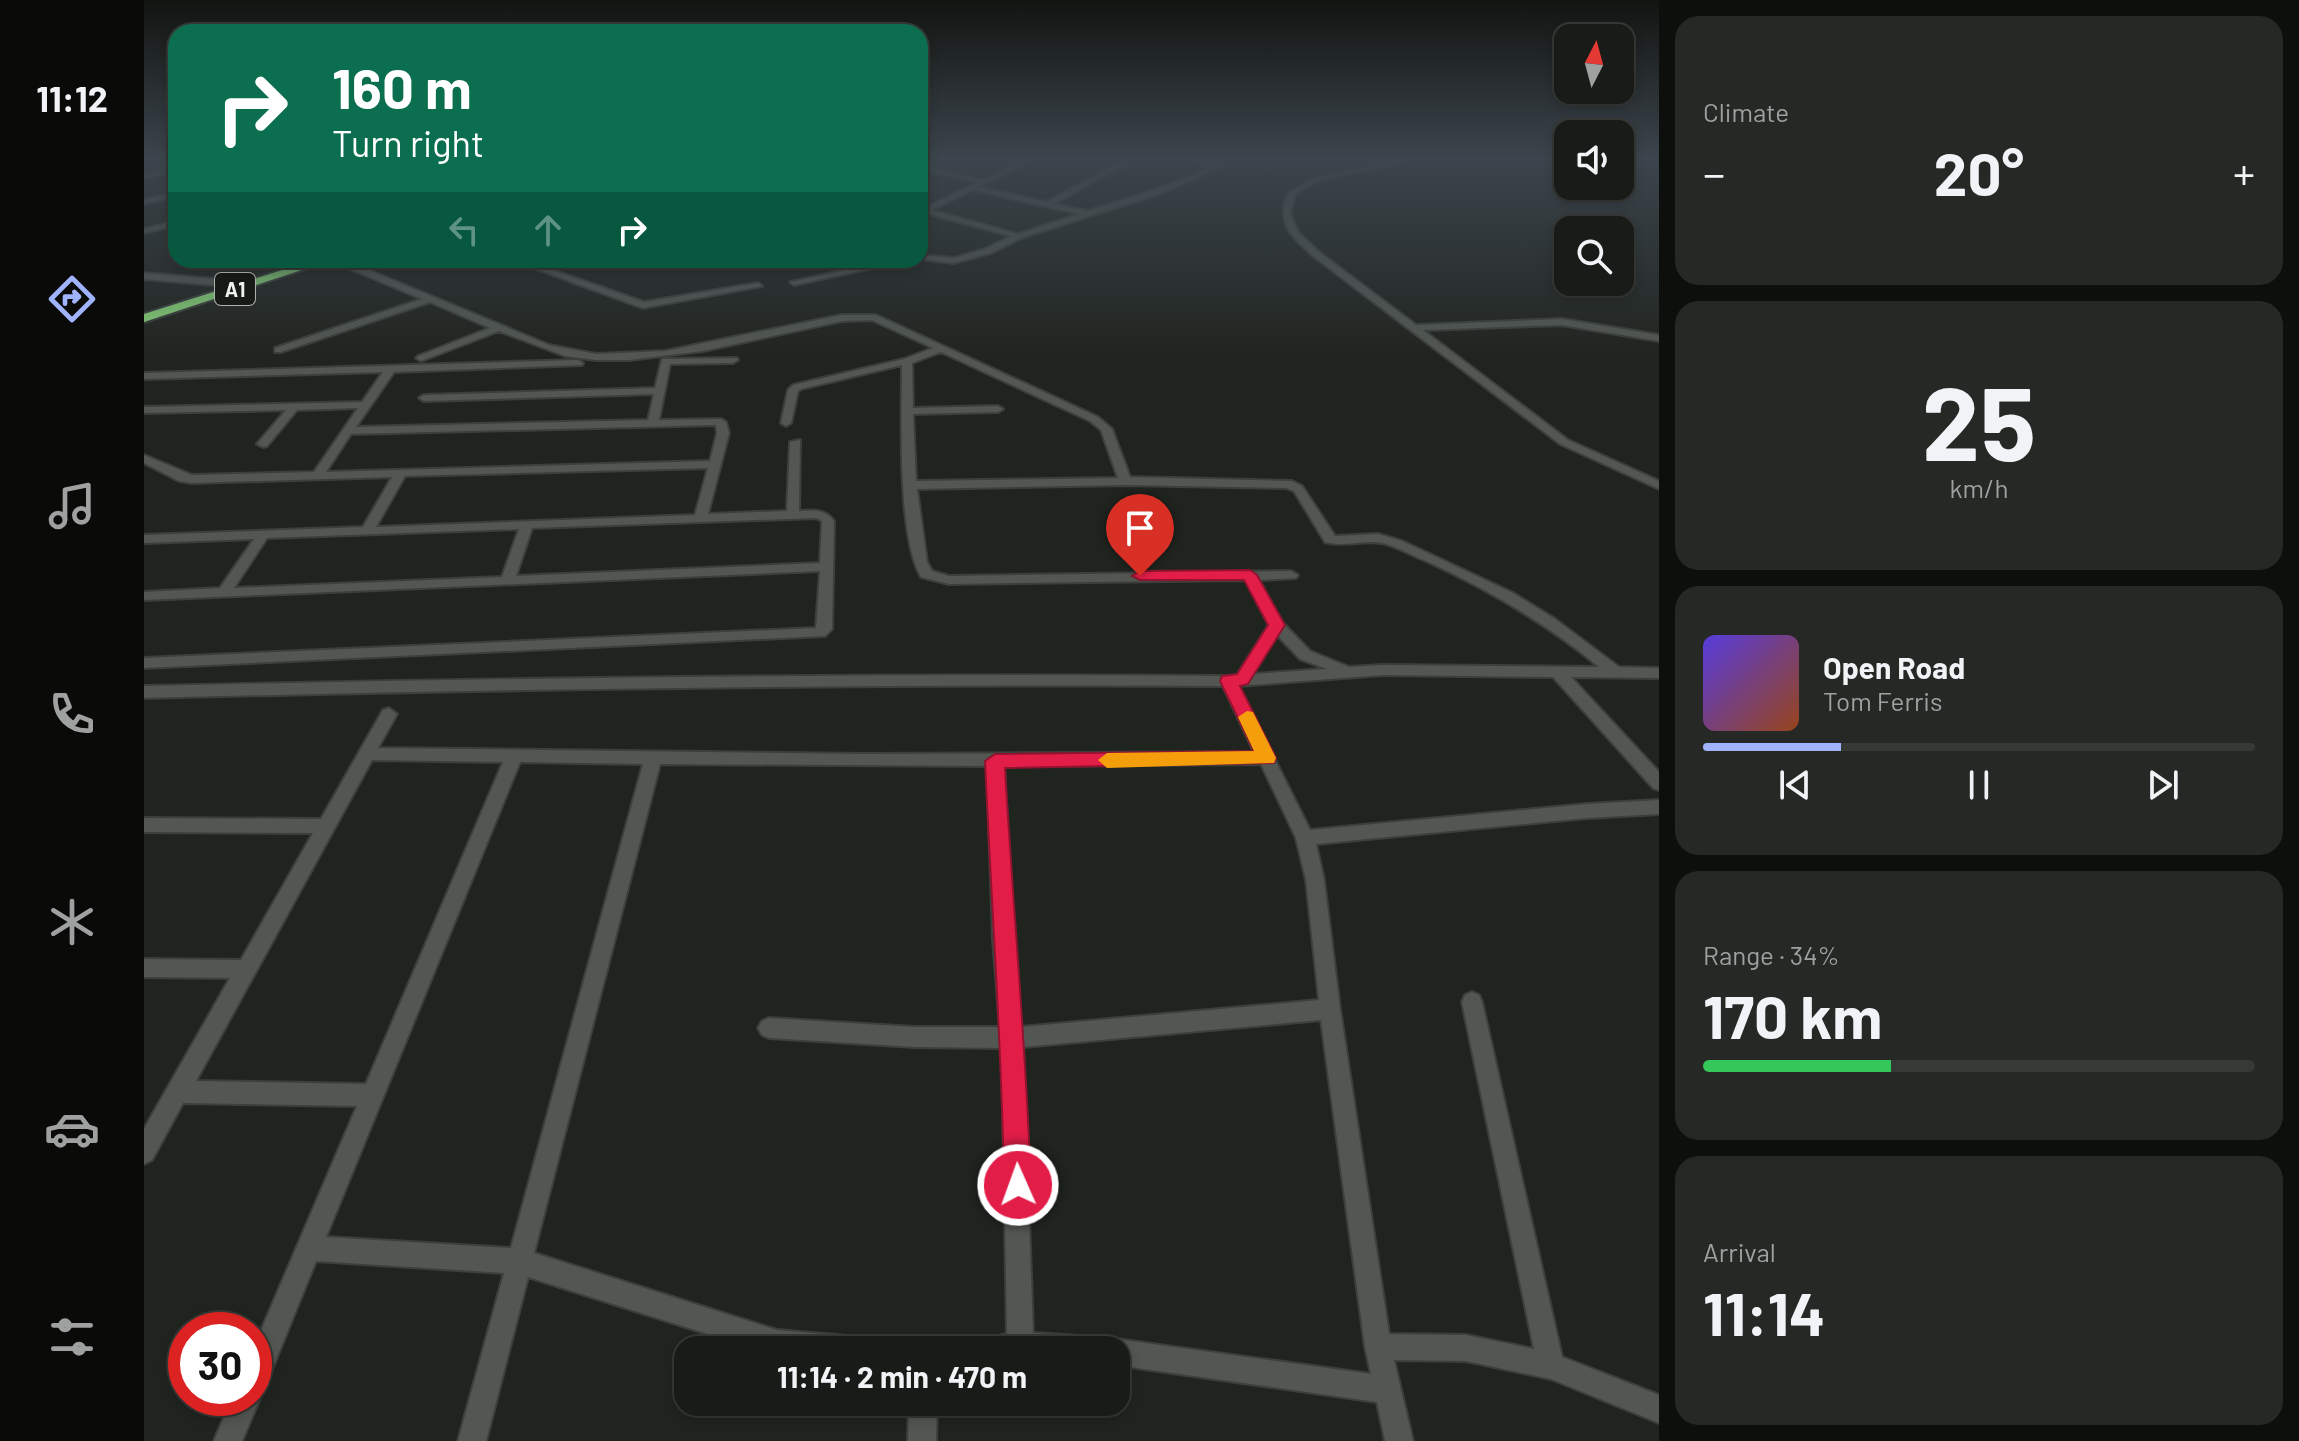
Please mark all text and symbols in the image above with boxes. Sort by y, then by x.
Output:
north arrow [1554,24,1634,104]
map controls [1554,24,1634,296]
text: 160 m [332,53,472,120]
icon: right [200,56,304,160]
text: 11:12 [36,76,108,119]
text: Climate [1703,96,1789,127]
button: sound [1554,120,1634,200]
text: Turn right [332,121,484,164]
text: 20° [1934,136,2024,208]
text: − [1703,146,1725,199]
text: + [2233,146,2255,199]
icon: left [442,208,486,252]
icon: ahead [526,208,570,252]
icon: right [610,208,654,252]
button: search [1554,216,1634,296]
icon: directions [44,271,100,327]
road number: A1 [215,273,255,305]
text: 25 [1922,357,2036,482]
text: km/h [1950,472,2008,503]
icon: music [44,478,100,534]
pin [1106,494,1174,576]
icon: arrive [1118,506,1162,550]
text: Open Road [1823,649,1965,685]
text: Tom Ferris [1823,685,1943,716]
icon: phone [44,686,100,742]
icon: previous [1773,763,1817,807]
icon: pause [1957,763,2001,807]
icon: next [2141,763,2185,807]
icon: climate [44,894,100,950]
text: Range · 34% [1703,939,1840,970]
text: 170 km [1703,979,1882,1051]
icon: car [44,1101,100,1157]
position arrow [976,1143,1060,1227]
text: Arrival [1703,1236,1776,1267]
text: 11:14 [1703,1276,1825,1348]
icon: filters [44,1309,100,1365]
speed limit sign: 30 [168,1312,272,1416]
text: 11:14 · 2 min · 470 m [777,1358,1027,1394]

